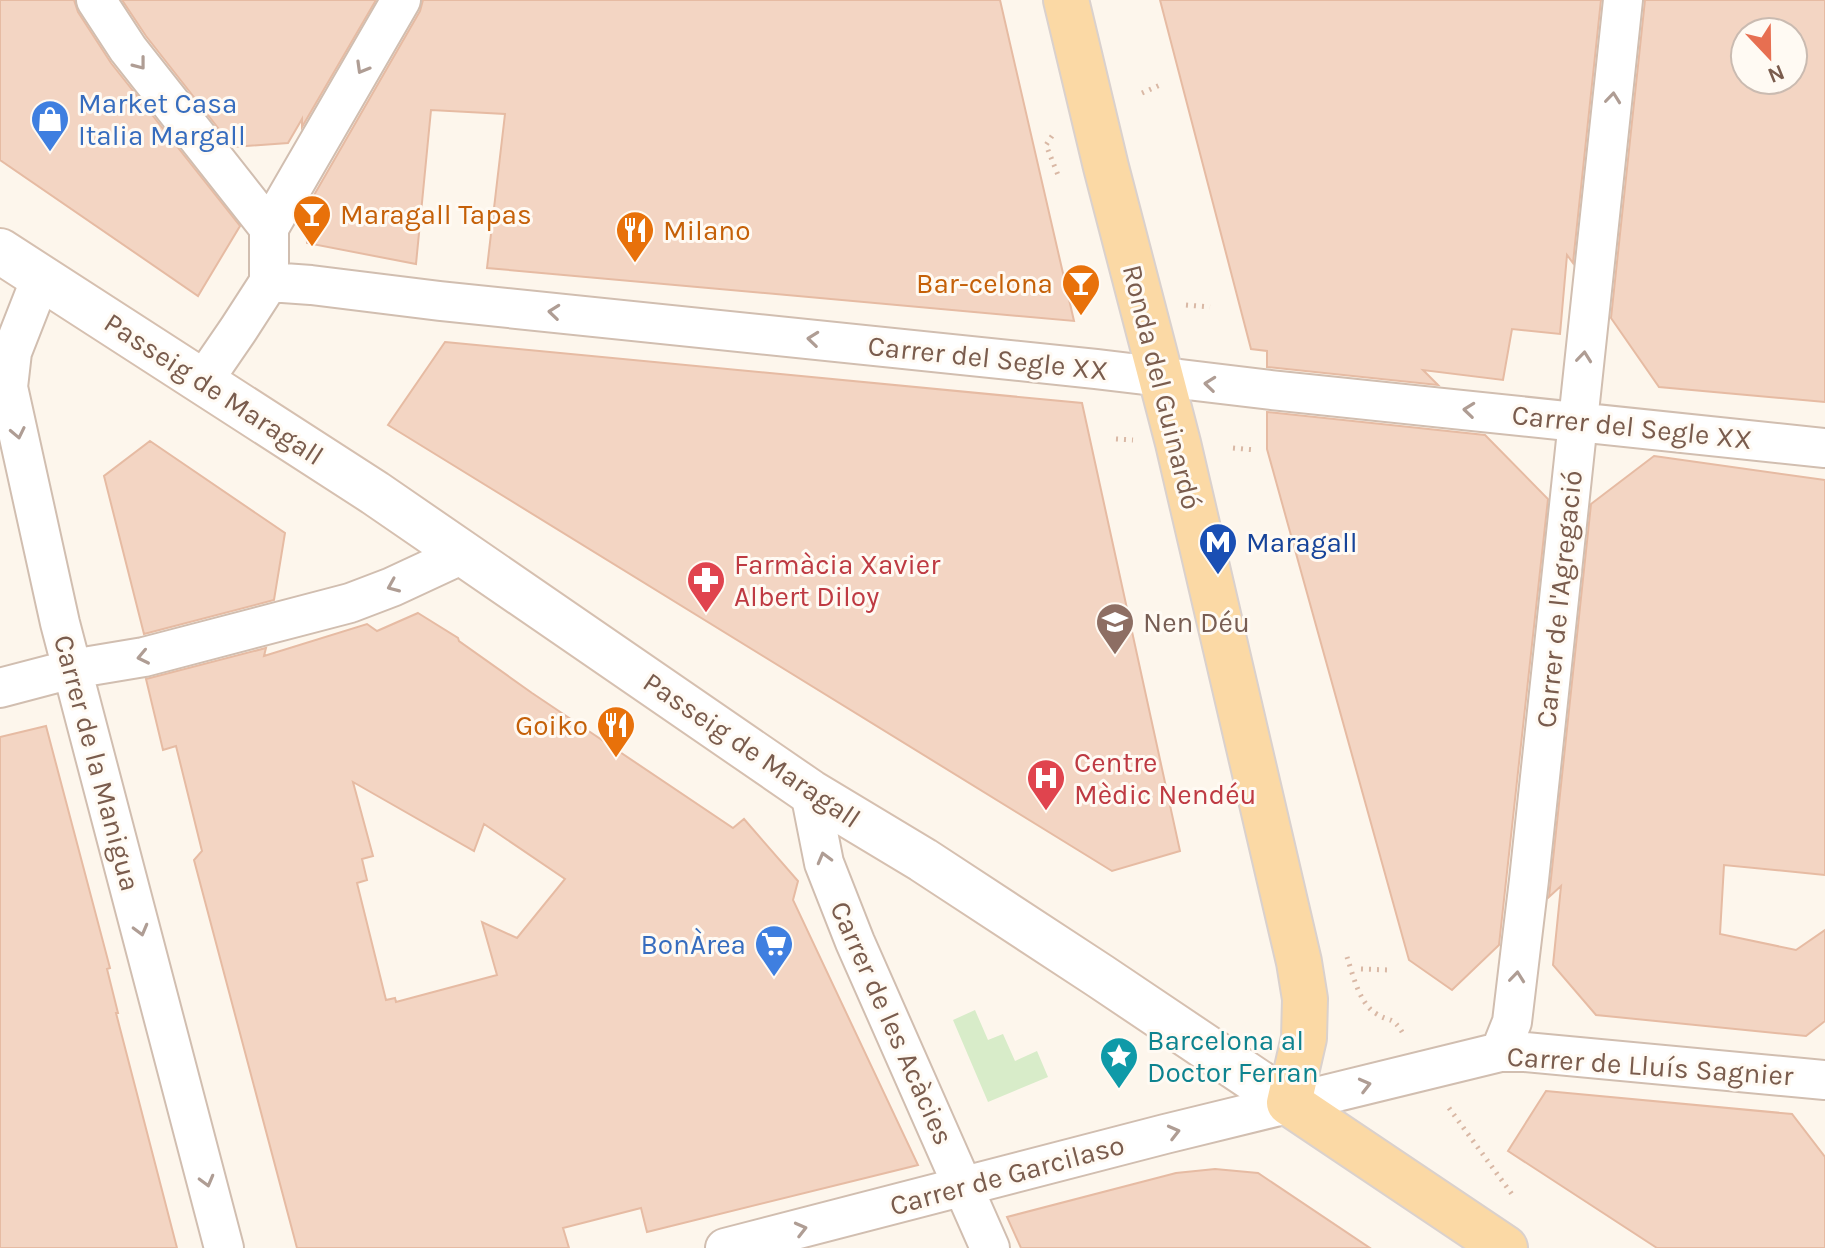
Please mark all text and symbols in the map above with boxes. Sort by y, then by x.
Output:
north arrow [1729,16,1809,96]
one-way arrow [130,55,145,69]
one-way arrow [356,59,372,73]
text: N [1764,59,1788,89]
place label: Market Casa Italia Margall [78,87,246,152]
one-way arrow [1604,91,1621,104]
shop icon: Market Casa Italia Margall [29,98,71,153]
bar icon: Maragall Tapas [291,193,333,248]
place label: Maragall Tapas [340,198,532,231]
restaurant icon: Milano [614,209,656,264]
place label: Milano [663,214,751,247]
street label: Ronda del Guinardó [1116,261,1208,513]
bar icon: Bar-celona [1060,262,1102,317]
place label: Bar-celona [916,267,1053,300]
one-way arrow [547,304,560,321]
street label: Passeig de Maragall [98,306,330,472]
street label: Carrer del Segle XX [866,329,1110,387]
one-way arrow [806,331,819,348]
one-way arrow [1576,350,1593,363]
one-way arrow [1203,375,1216,392]
street label: Carrer del Segle XX [1510,398,1754,456]
one-way arrow [1462,401,1475,418]
one-way arrow [9,426,26,439]
street label: Carrer de l'Agregació [1529,469,1589,729]
metro station icon: Maragall [1197,521,1239,576]
place label: Maragall [1246,526,1358,559]
place label: Farmàcia Xavier Albert Diloy [734,548,941,613]
pharmacy icon: Farmàcia Xavier Albert Diloy [685,559,727,614]
one-way arrow [387,577,401,593]
school or university icon: Nen Déu [1094,601,1136,656]
place label: Nen Déu [1143,606,1250,639]
street label: Carrer de la Manigua [47,631,147,895]
one-way arrow [136,647,149,664]
street label: Passeig de Maragall [637,665,867,835]
restaurant icon: Goiko [595,704,637,759]
place label: Goiko [515,709,588,742]
place label: Centre Mèdic Nendéu [1074,746,1256,811]
hospital icon: Centre Mèdic Nendéu [1025,757,1067,812]
one-way arrow [816,852,833,866]
street label: Carrer de les Acàcies [823,896,961,1150]
one-way arrow [131,922,148,936]
supermarket icon: BonÀrea [753,923,795,978]
place label: BonÀrea [640,927,746,961]
one-way arrow [1508,970,1525,983]
place label: Barcelona al Doctor Ferran [1147,1024,1319,1089]
place icon: Barcelona al Doctor Ferran [1098,1035,1140,1090]
street label: Carrer de Lluís Sagnier [1506,1040,1795,1093]
one-way arrow [1358,1077,1371,1094]
one-way arrow [1167,1124,1181,1141]
street label: Carrer de Garcilaso [886,1128,1128,1222]
one-way arrow [197,1174,214,1188]
one-way arrow [794,1221,807,1238]

